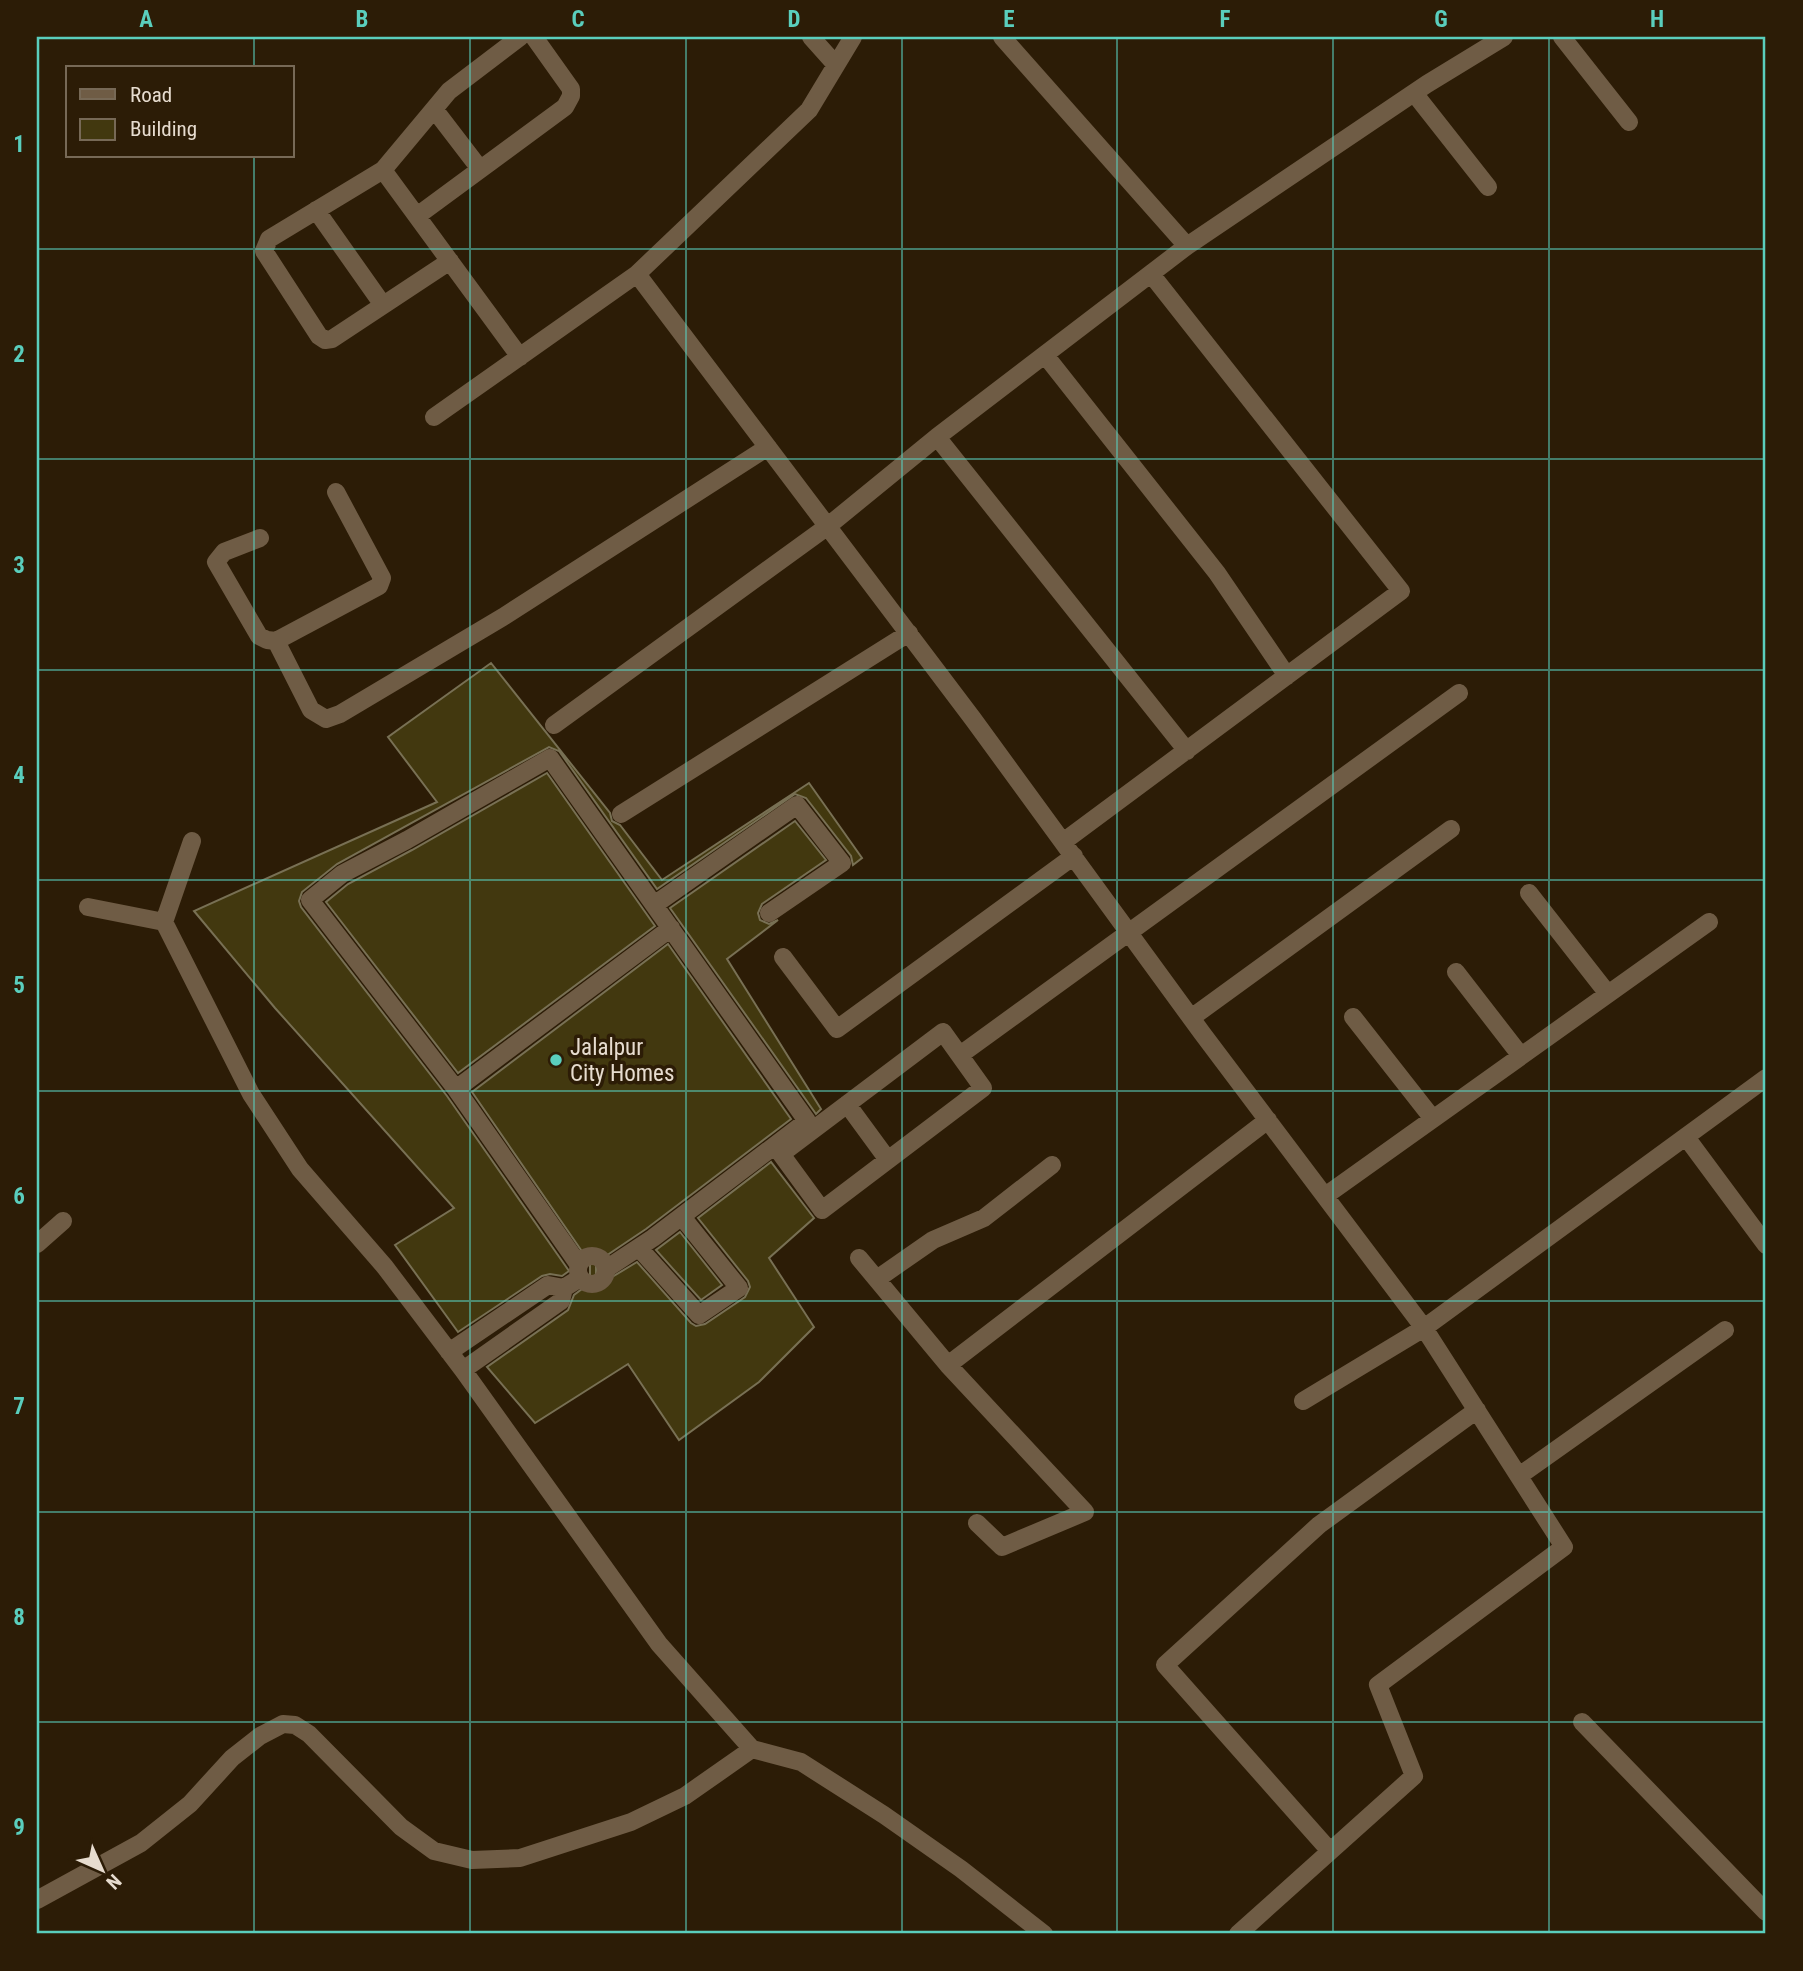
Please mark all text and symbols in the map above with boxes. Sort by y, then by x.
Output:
text: A [139,6,153,33]
text: B [356,6,368,33]
text: C [571,6,585,33]
text: D [788,6,801,33]
text: E [1003,6,1015,33]
text: F [1220,6,1231,33]
text: G [1434,6,1448,33]
text: H [1650,6,1664,33]
legend [66,66,294,158]
text: Road [130,83,172,107]
text: Building [130,117,197,141]
text: 1 [13,131,25,158]
text: 2 [13,341,25,368]
text: 3 [13,552,25,579]
text: 4 [13,762,25,789]
text: 5 [13,972,25,999]
place label: Jalalpur City Homes [570,1034,674,1087]
marker: Jalalpur City Homes [548,1052,564,1068]
text: 6 [13,1183,25,1210]
text: 7 [13,1393,25,1420]
text: 8 [13,1604,25,1631]
text: 9 [13,1814,25,1841]
north arrow [66,1834,136,1904]
text: N [101,1869,126,1894]

